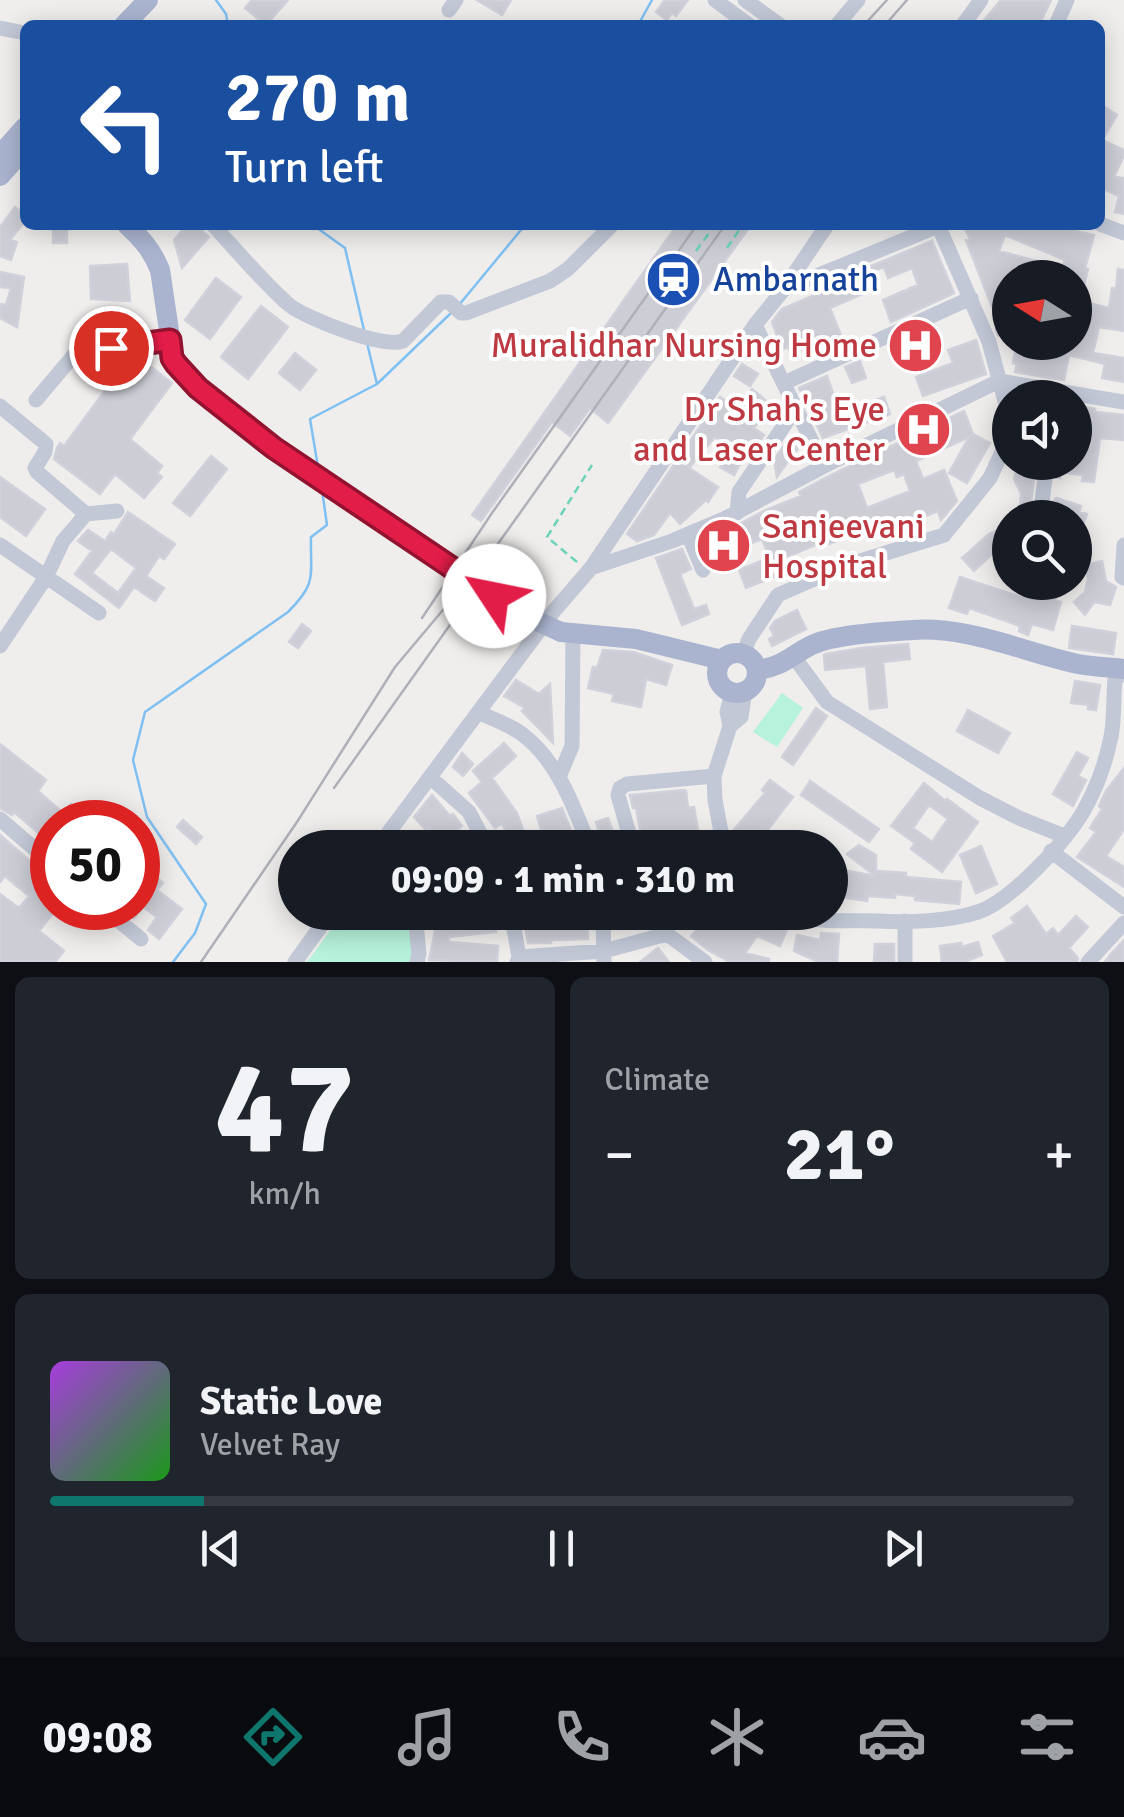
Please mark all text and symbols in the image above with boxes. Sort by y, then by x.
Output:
text: 270 m [225,54,410,140]
icon: left [60,60,190,190]
text: Turn left [225,140,384,195]
station icon: Ambarnath [644,249,704,309]
place label: Ambarnath [713,258,879,301]
north arrow [992,260,1092,360]
map controls [992,260,1092,600]
pin [69,306,154,391]
hospital icon: Muralidhar Nursing Home [886,315,946,375]
icon: arrive [84,321,139,376]
place label: Muralidhar Nursing Home [491,324,877,367]
button: sound [992,380,1092,480]
place label: Dr Shah's Eye and Laser Center [633,388,885,471]
hospital icon: Dr Shah's Eye and Laser Center [894,399,954,459]
button: search [992,500,1092,600]
place label: Sanjeevani Hospital [762,505,925,588]
hospital icon: Sanjeevani Hospital [693,516,753,576]
position arrow [442,544,546,648]
speed limit sign: 50 [30,800,160,930]
text: 09:09 · 1 min · 310 m [391,856,735,903]
text: 47 [215,1029,355,1189]
text: Climate [605,1060,710,1099]
text: 21° [784,1108,895,1201]
text: − [605,1121,634,1189]
text: + [1044,1121,1074,1189]
text: km/h [249,1174,321,1213]
text: Static Love [200,1378,382,1425]
text: Velvet Ray [200,1425,340,1464]
icon: previous [193,1521,248,1576]
icon: pause [534,1521,589,1576]
icon: next [876,1521,931,1576]
icon: directions [238,1702,308,1772]
icon: music [392,1702,462,1772]
icon: phone [547,1702,617,1772]
icon: climate [702,1702,772,1772]
icon: car [857,1702,927,1772]
icon: filters [1012,1702,1082,1772]
text: 09:08 [42,1710,153,1765]

